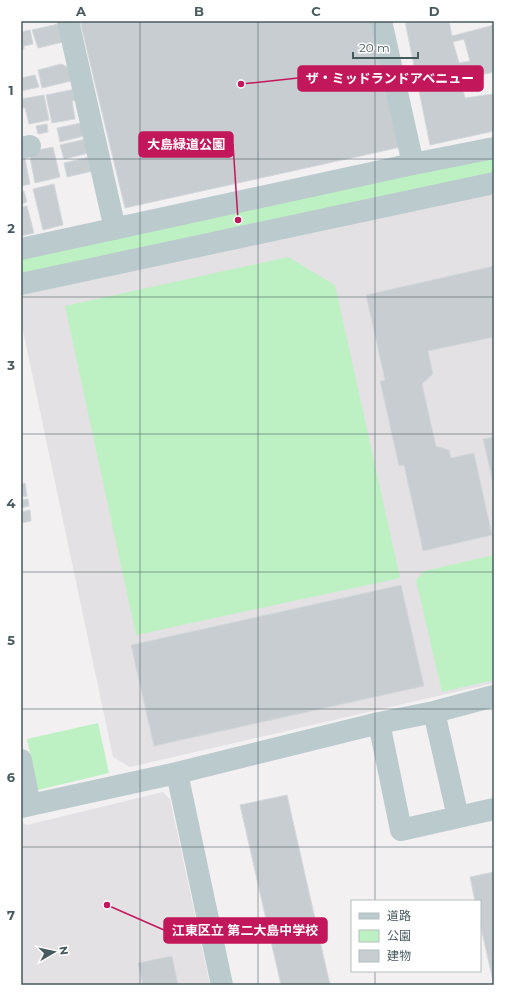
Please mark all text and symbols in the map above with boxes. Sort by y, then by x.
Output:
text: A [75,3,87,19]
text: B [194,3,204,19]
text: C [311,3,321,19]
text: D [429,3,440,19]
scale bar [353,34,418,60]
text: 20 m [359,40,390,55]
callout: ザ・ミッドランドアベニュー [298,66,483,91]
text: ザ・ミッドランドアベニュー [306,70,474,86]
text: 1 [8,82,14,98]
callout: 大島緑道公園 [139,132,233,157]
text: 大島緑道公園 [147,136,225,152]
text: 2 [7,220,15,236]
text: 3 [6,357,15,373]
text: 4 [7,495,16,511]
text: 5 [7,632,15,648]
text: 6 [7,769,16,785]
legend [351,900,481,972]
text: 7 [7,907,15,923]
text: 道路 [387,908,411,923]
callout: 江東区立 第二大島中学校 [164,918,327,943]
text: 江東区立 第二大島中学校 [172,922,318,938]
text: 公園 [387,928,411,943]
north arrow [34,932,74,972]
text: N [56,945,71,956]
text: 建物 [387,948,411,963]

